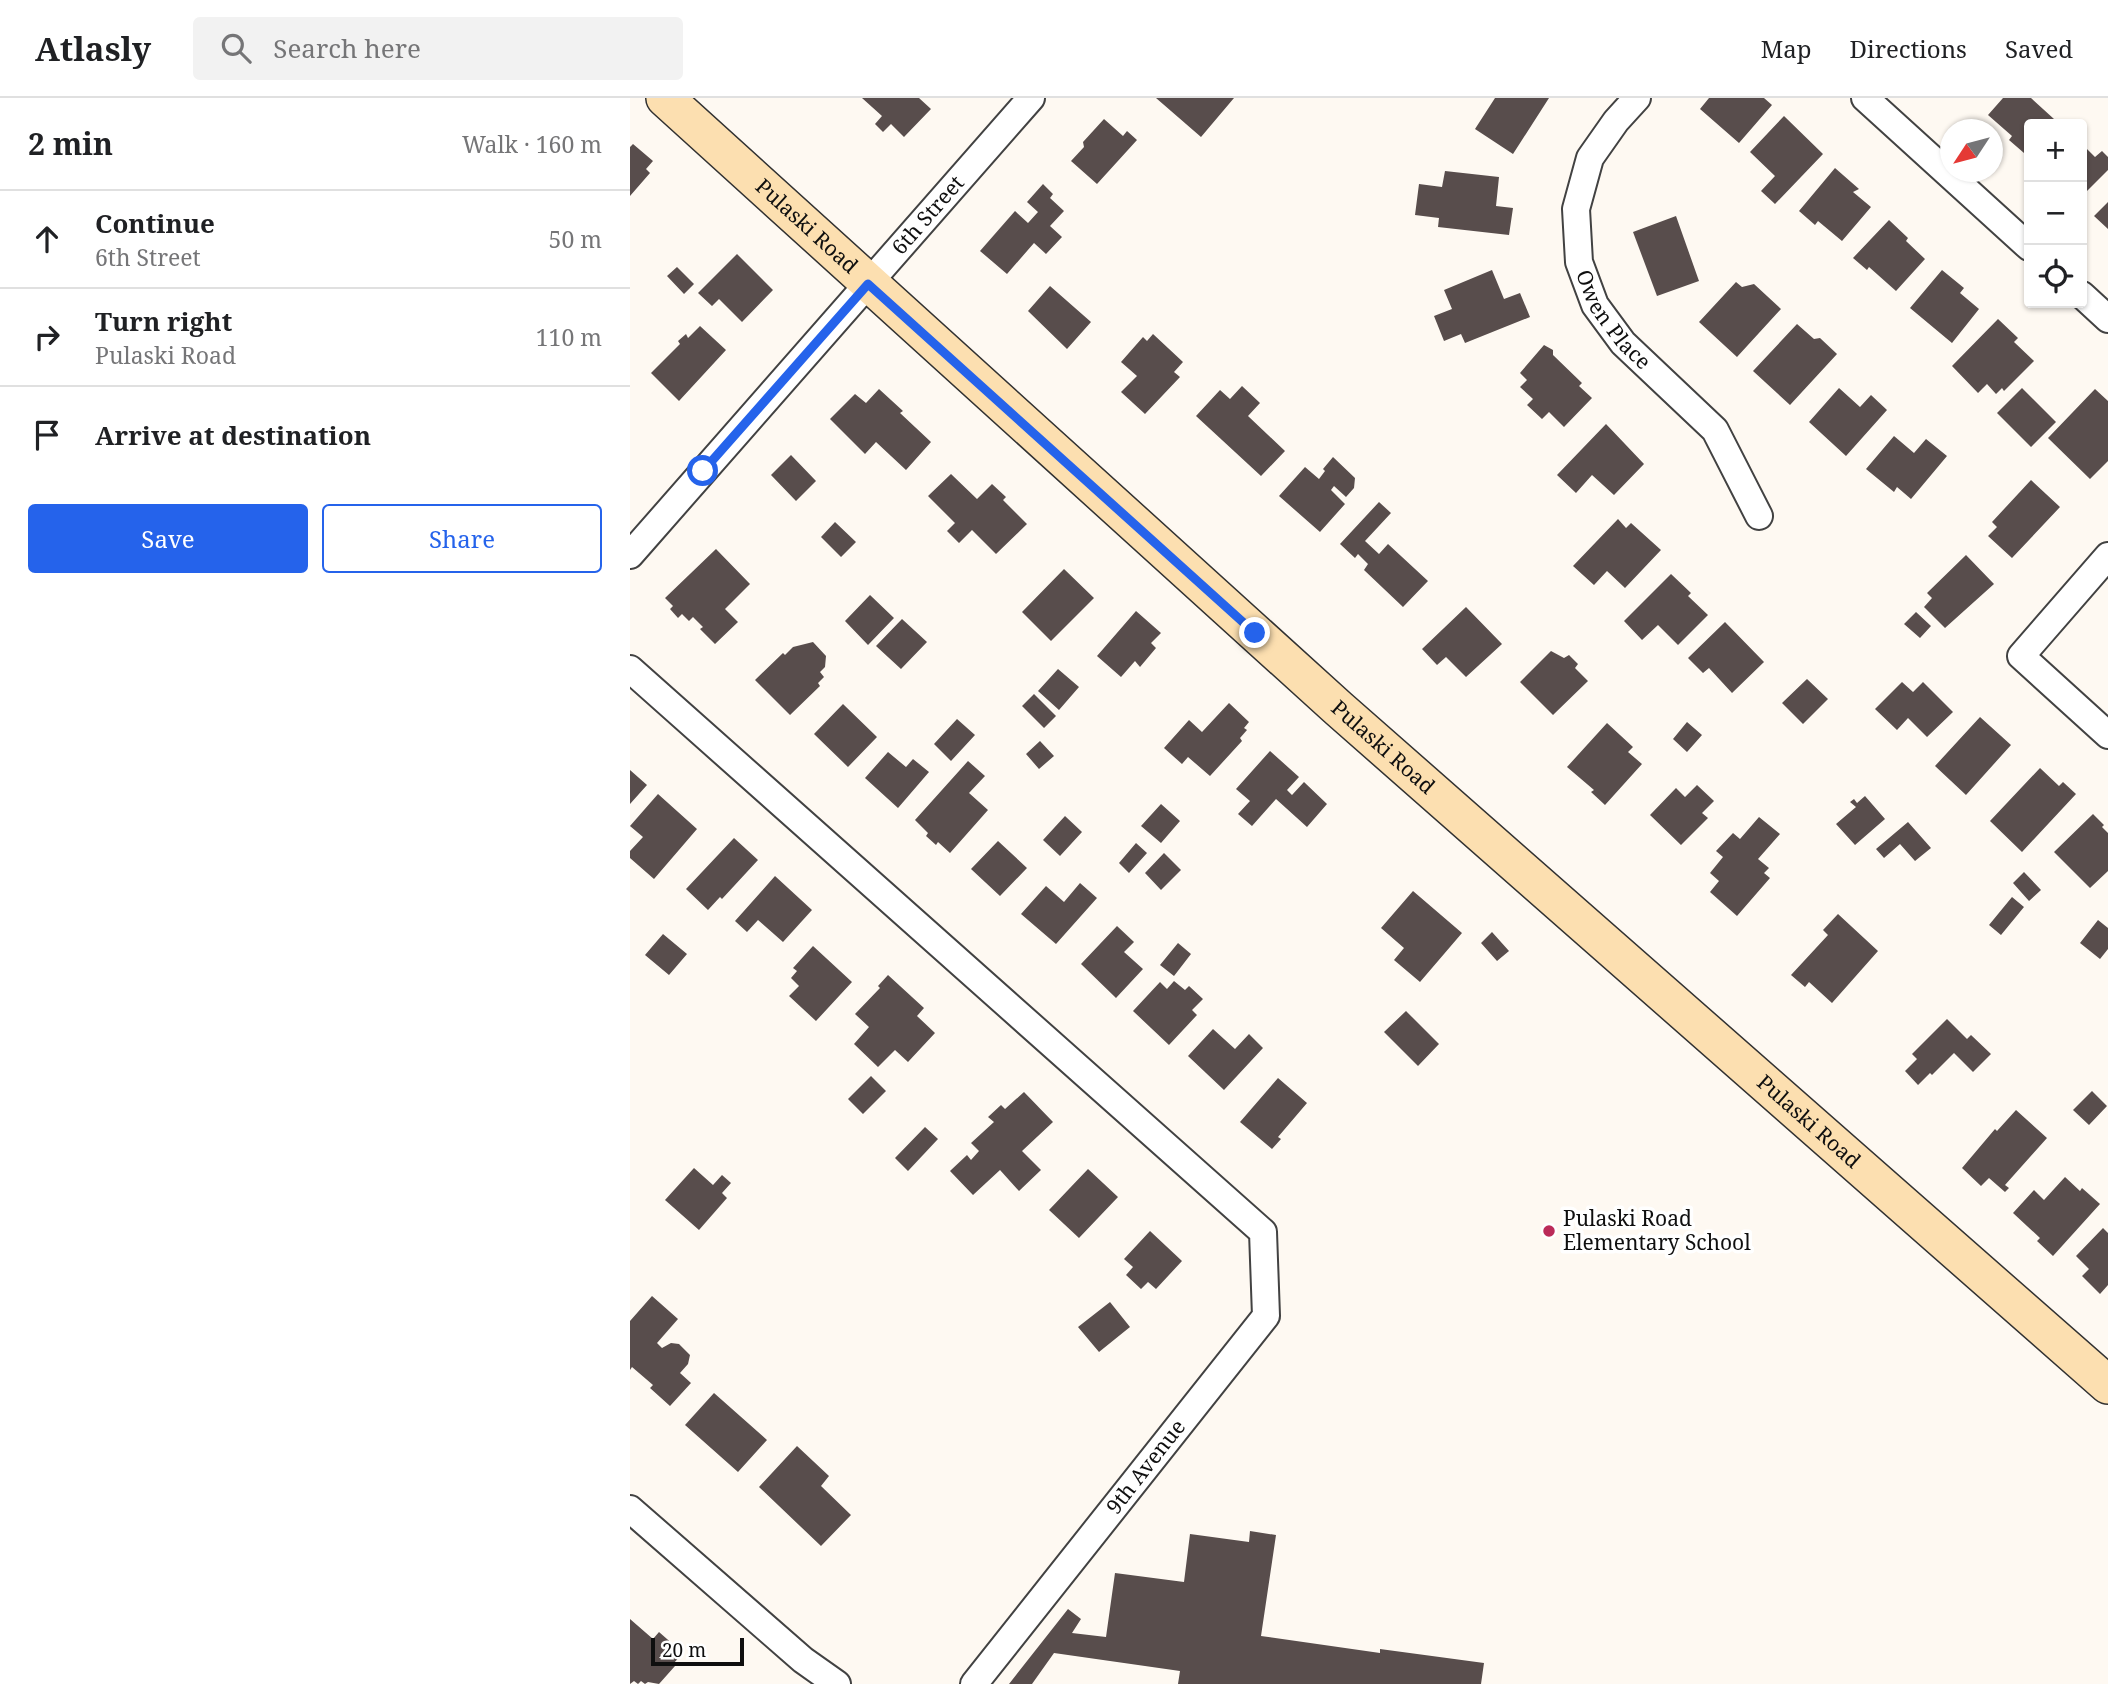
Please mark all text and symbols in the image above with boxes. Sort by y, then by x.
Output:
search box [193,17,683,80]
text: Atlasly [35,26,151,71]
icon: search [217,29,255,67]
text: Search here [273,30,421,66]
text: Map [1761,32,1812,65]
text: Directions [1850,32,1967,65]
text: Saved [2005,32,2073,65]
north arrow [1940,119,2003,182]
map controls [2024,119,2087,308]
button: + [2024,119,2087,182]
text: 2 min [28,123,113,164]
text: Walk · 160 m [462,128,602,160]
street label: 6th Street [885,169,970,260]
street label: Pulaski Road [750,172,864,279]
button: − [2024,182,2087,245]
text: Continue [95,205,215,241]
icon: ahead [28,220,66,258]
text: 50 m [549,223,602,255]
text: 6th Street [95,241,201,273]
button: locate [2024,245,2087,308]
street label: Owen Place [1570,266,1657,375]
text: Turn right [95,303,232,339]
icon: right [28,318,66,356]
text: 110 m [536,321,602,353]
text: Pulaski Road [95,339,236,371]
icon: arrive [28,416,66,454]
text: Arrive at destination [95,417,371,453]
route start [687,455,718,486]
button: Save [28,504,308,573]
button: Share [322,504,602,573]
route end [1239,617,1270,648]
street label: Pulaski Road [1326,694,1441,800]
street label: Pulaski Road [1752,1068,1867,1174]
place label: Pulaski Road Elementary School [1563,1204,1751,1256]
marker: Pulaski Road Elementary School [1541,1223,1557,1239]
street label: 9th Avenue [1099,1413,1191,1520]
scale bar [651,1635,744,1667]
text: 20 m [662,1637,706,1663]

